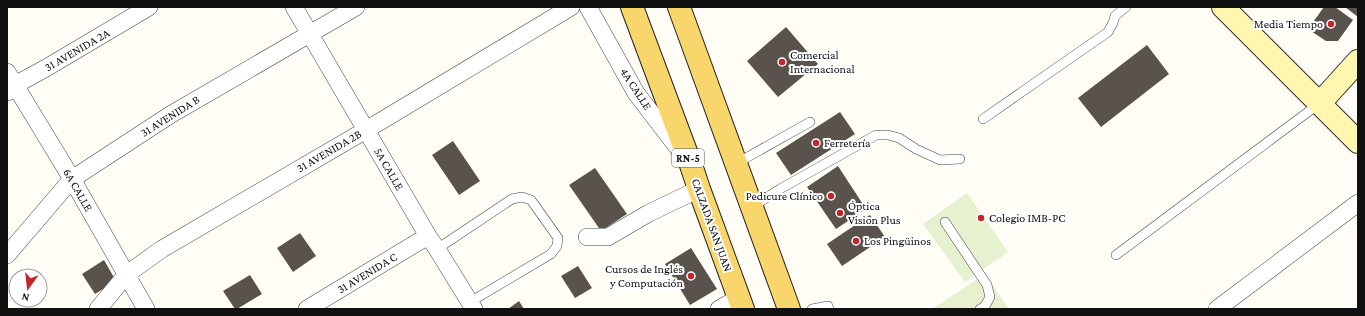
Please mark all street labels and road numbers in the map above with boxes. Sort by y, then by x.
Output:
street label: 31 AVENIDA 2A [42,26,112,74]
street label: 4A CALLE [617,65,655,113]
street label: 31 AVENIDA B [138,92,202,140]
street label: 31 AVENIDA 2B [294,127,364,175]
street label: 5A CALLE [371,145,407,193]
road number: RN-5 [672,149,704,167]
street label: 6A CALLE [60,166,96,214]
street label: CALZADA SAN JUAN [689,176,735,274]
street label: 31 AVENIDA C [334,250,400,296]

